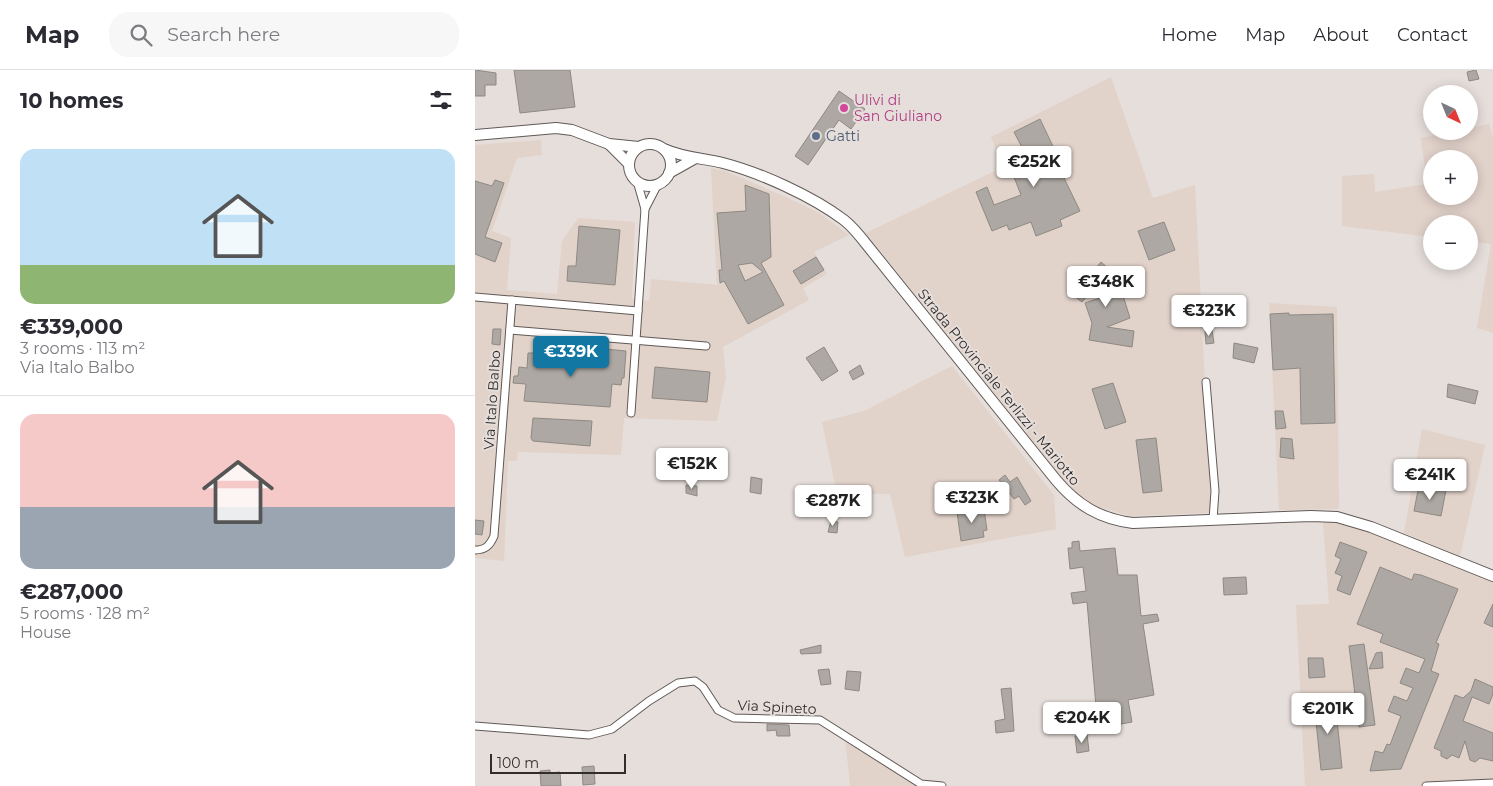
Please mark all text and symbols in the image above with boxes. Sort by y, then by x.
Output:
search box [109,12,459,57]
text: Map [25,20,79,49]
icon: search [127,21,155,49]
text: Search here [167,23,280,46]
text: Home [1161,24,1217,46]
text: Map [1245,24,1285,46]
text: About [1313,24,1369,46]
text: Contact [1397,24,1468,46]
north arrow [1423,85,1477,140]
map controls [1423,85,1478,270]
icon: filters [427,86,455,114]
text: 10 homes [20,88,123,113]
place label: Ulivi di San Giuliano [854,91,942,125]
marker: Ulivi di San Giuliano [838,102,850,114]
place label: Gatti [826,127,860,145]
marker: Gatti [810,130,822,142]
pin: €252K [999,146,1069,188]
button: + [1423,150,1478,205]
text: €252K [1007,152,1061,171]
icon: home [193,181,283,271]
button: − [1423,215,1478,270]
pin: €348K [1071,266,1141,308]
text: €348K [1078,272,1134,291]
street label: Strada Provinciale Terlizzi - Mariotto [914,285,1084,489]
pin: €323K [1174,294,1244,337]
text: €323K [1182,301,1236,320]
text: €339,000 [20,314,123,339]
pin: €339K [536,336,606,378]
text: 3 rooms · 113 m² [20,339,145,358]
text: €339K [544,342,598,361]
street label: Via Italo Balbo [480,349,504,451]
text: Via Italo Balbo [20,358,135,377]
icon: home [193,447,283,537]
pin: €152K [657,448,727,490]
text: €152K [667,454,717,473]
pin: €241K [1395,458,1465,501]
text: €241K [1405,465,1455,484]
pin: €323K [937,482,1007,524]
pin: €287K [798,484,868,527]
text: €323K [945,488,999,507]
text: €287K [806,491,860,510]
text: €287,000 [20,579,123,604]
text: 5 rooms · 128 m² [20,604,150,623]
text: House [20,623,71,642]
pin: €201K [1293,692,1363,735]
street label: Via Spineto [737,696,817,718]
text: €201K [1302,699,1354,718]
pin: €204K [1047,702,1117,744]
text: €204K [1054,708,1110,727]
scale bar [490,751,626,774]
text: 100 m [497,754,539,772]

